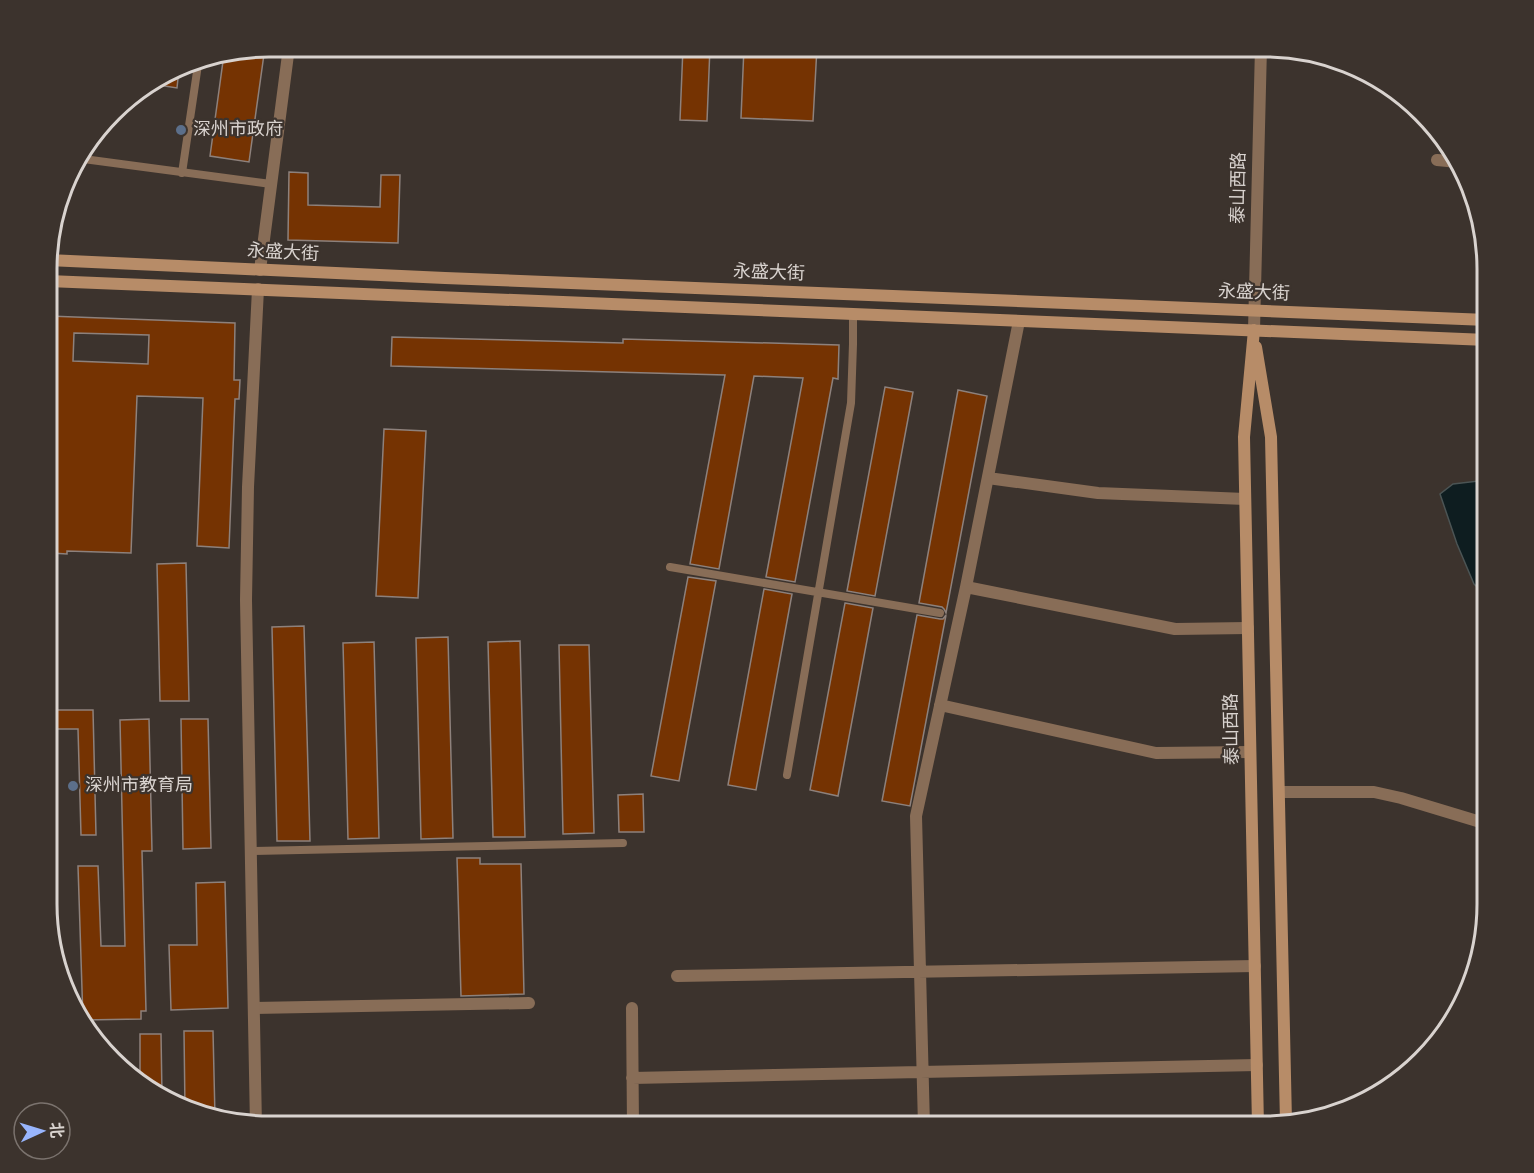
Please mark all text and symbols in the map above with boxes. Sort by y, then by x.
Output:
place label: 深州市政府 [193,119,283,139]
marker: 深州市政府 [174,123,188,137]
street label: 泰山西路 [1227,152,1249,224]
street label: 永盛大街 [247,240,320,264]
street label: 永盛大街 [733,261,805,283]
street label: 永盛大街 [1218,281,1290,303]
street label: 泰山西路 [1220,693,1242,765]
place label: 深州市教育局 [85,775,193,795]
marker: 深州市教育局 [66,779,80,793]
north arrow [12,1101,72,1161]
text: 北 [47,1121,66,1139]

